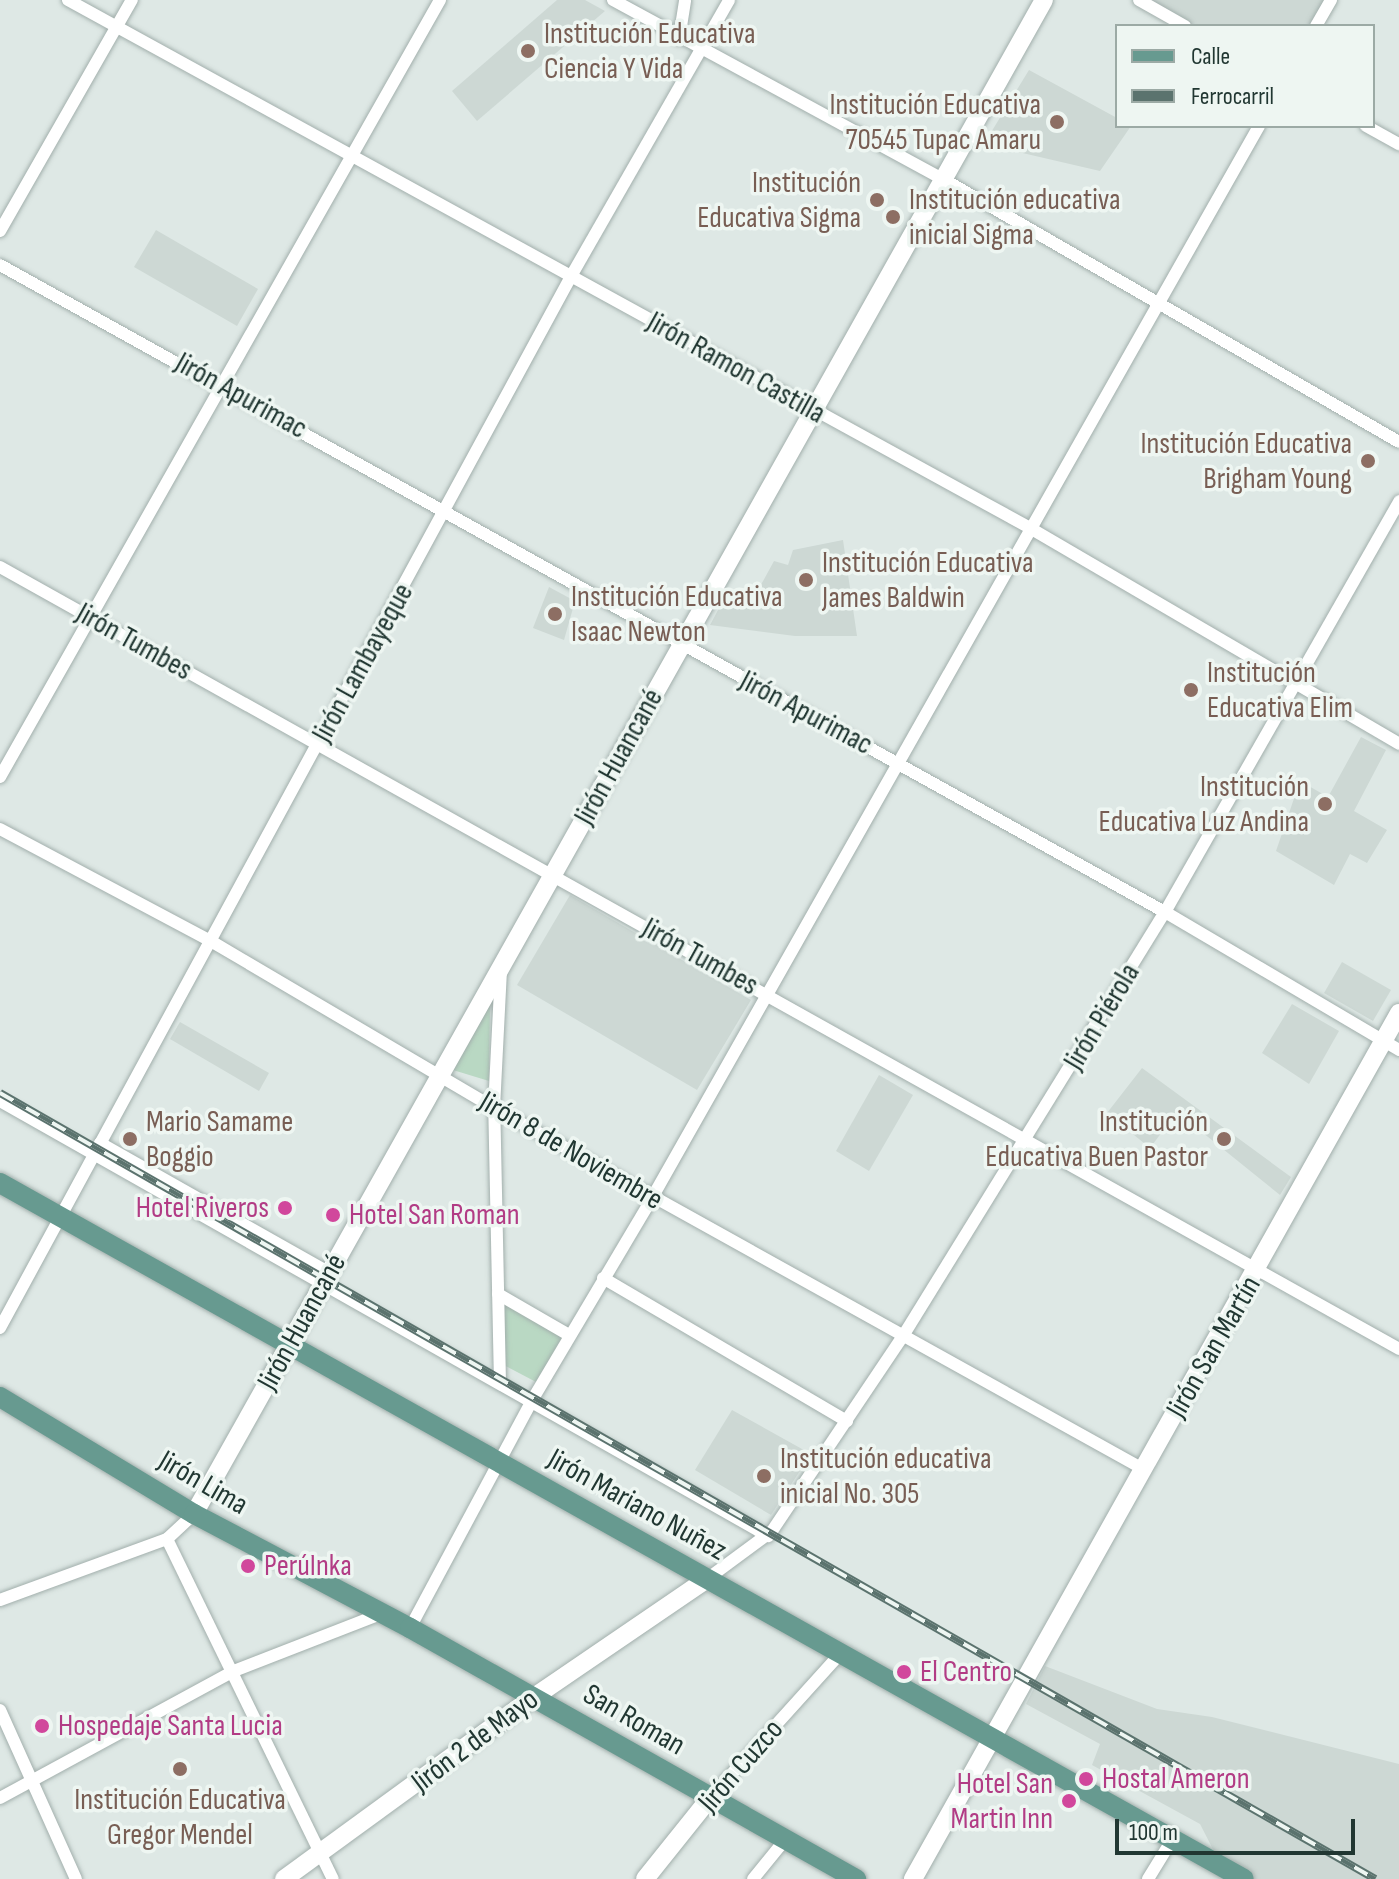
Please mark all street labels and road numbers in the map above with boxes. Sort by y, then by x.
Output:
street label: Jirón Ramon Castilla [641,304,831,432]
street label: Jirón Apurimac [169,345,313,447]
street label: Jirón Lambayeque [305,577,421,749]
street label: Jirón Tumbes [70,595,198,689]
street label: Jirón Apurimac [733,663,879,763]
street label: Jirón Huancané [567,683,671,831]
street label: Jirón Tumbes [636,910,764,1004]
street label: Jirón Piérola [1056,957,1148,1077]
street label: Jirón 8 de Noviembre [473,1084,669,1218]
street label: Jirón Huancané [250,1248,354,1396]
street label: Jirón San Martín [1159,1270,1269,1424]
street label: Jirón Mariano Nuñez [541,1441,733,1569]
street label: Jirón Lima [152,1443,254,1523]
street label: San Roman [577,1677,691,1763]
street label: Jirón 2 de Mayo [405,1682,545,1800]
street label: Jirón Cuzco [691,1712,791,1820]

